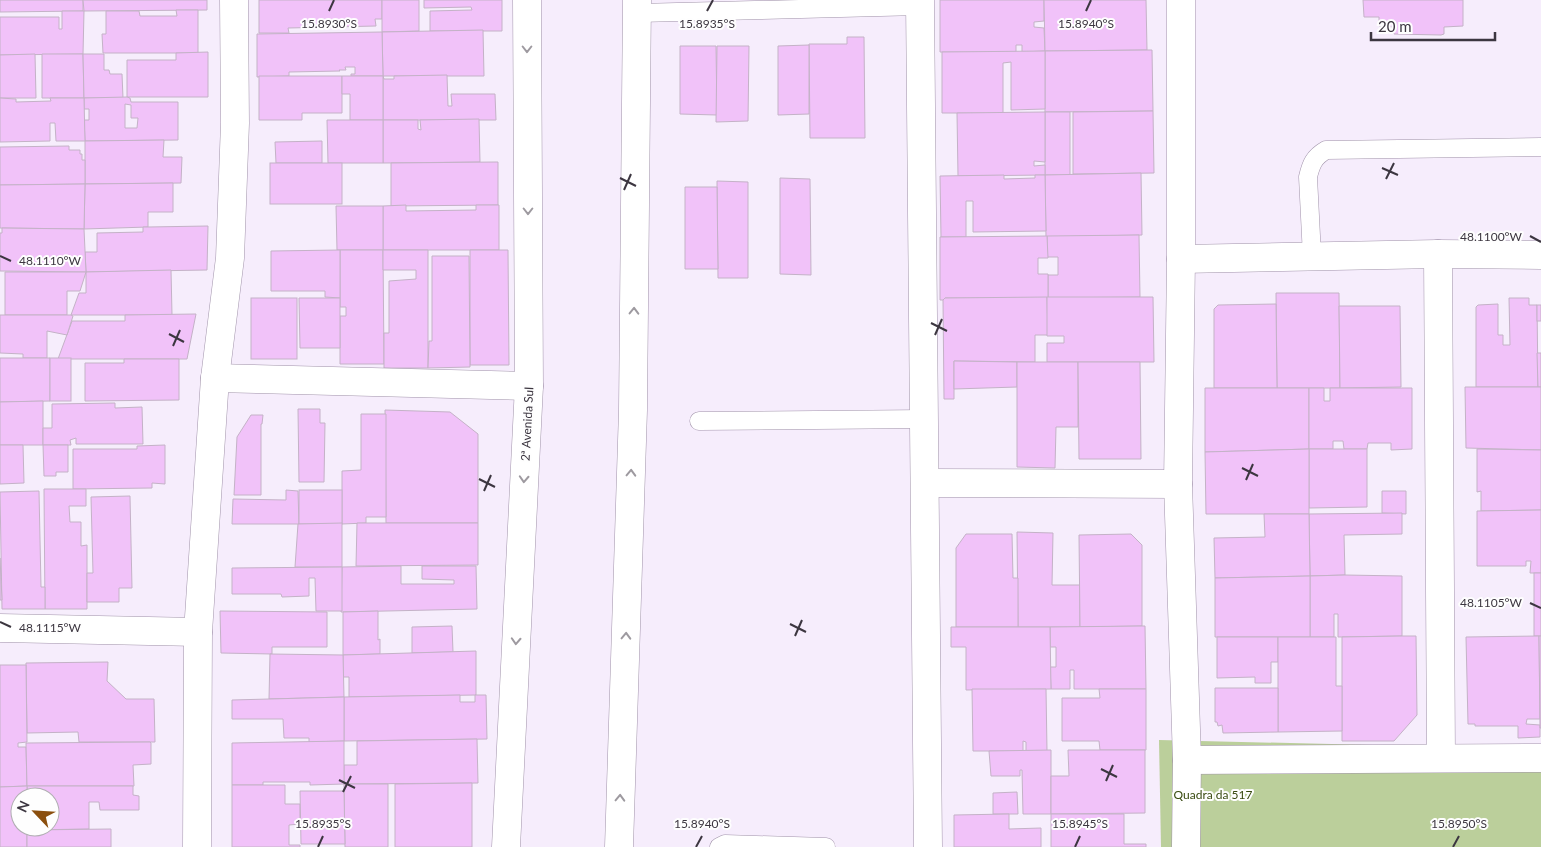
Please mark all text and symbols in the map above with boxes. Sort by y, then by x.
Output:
scale bar [1371,10,1495,42]
text: 15.8930°S [301,16,357,31]
text: 15.8935°S [679,16,735,31]
text: 15.8940°S [1058,16,1114,31]
text: 20 m [1378,17,1412,35]
one-way arrow [522,45,532,53]
one-way arrow [523,208,533,215]
text: 48.1100°W [1460,229,1523,244]
text: 48.1110°W [19,253,82,268]
one-way arrow [629,307,639,314]
street label: 2ᵃ Avenida Sul [518,387,536,461]
one-way arrow [626,469,636,477]
one-way arrow [519,475,530,483]
text: 48.1105°W [1460,595,1523,610]
text: 48.1115°W [19,620,82,635]
one-way arrow [620,632,631,640]
one-way arrow [511,637,522,645]
north arrow [10,787,60,837]
park label: Quadra da 517 [1174,787,1252,802]
one-way arrow [615,794,626,802]
text: N [13,798,33,815]
text: 15.8935°S [295,816,351,831]
text: 15.8940°S [674,816,730,831]
text: 15.8945°S [1052,816,1108,831]
text: 15.8950°S [1431,816,1487,831]

